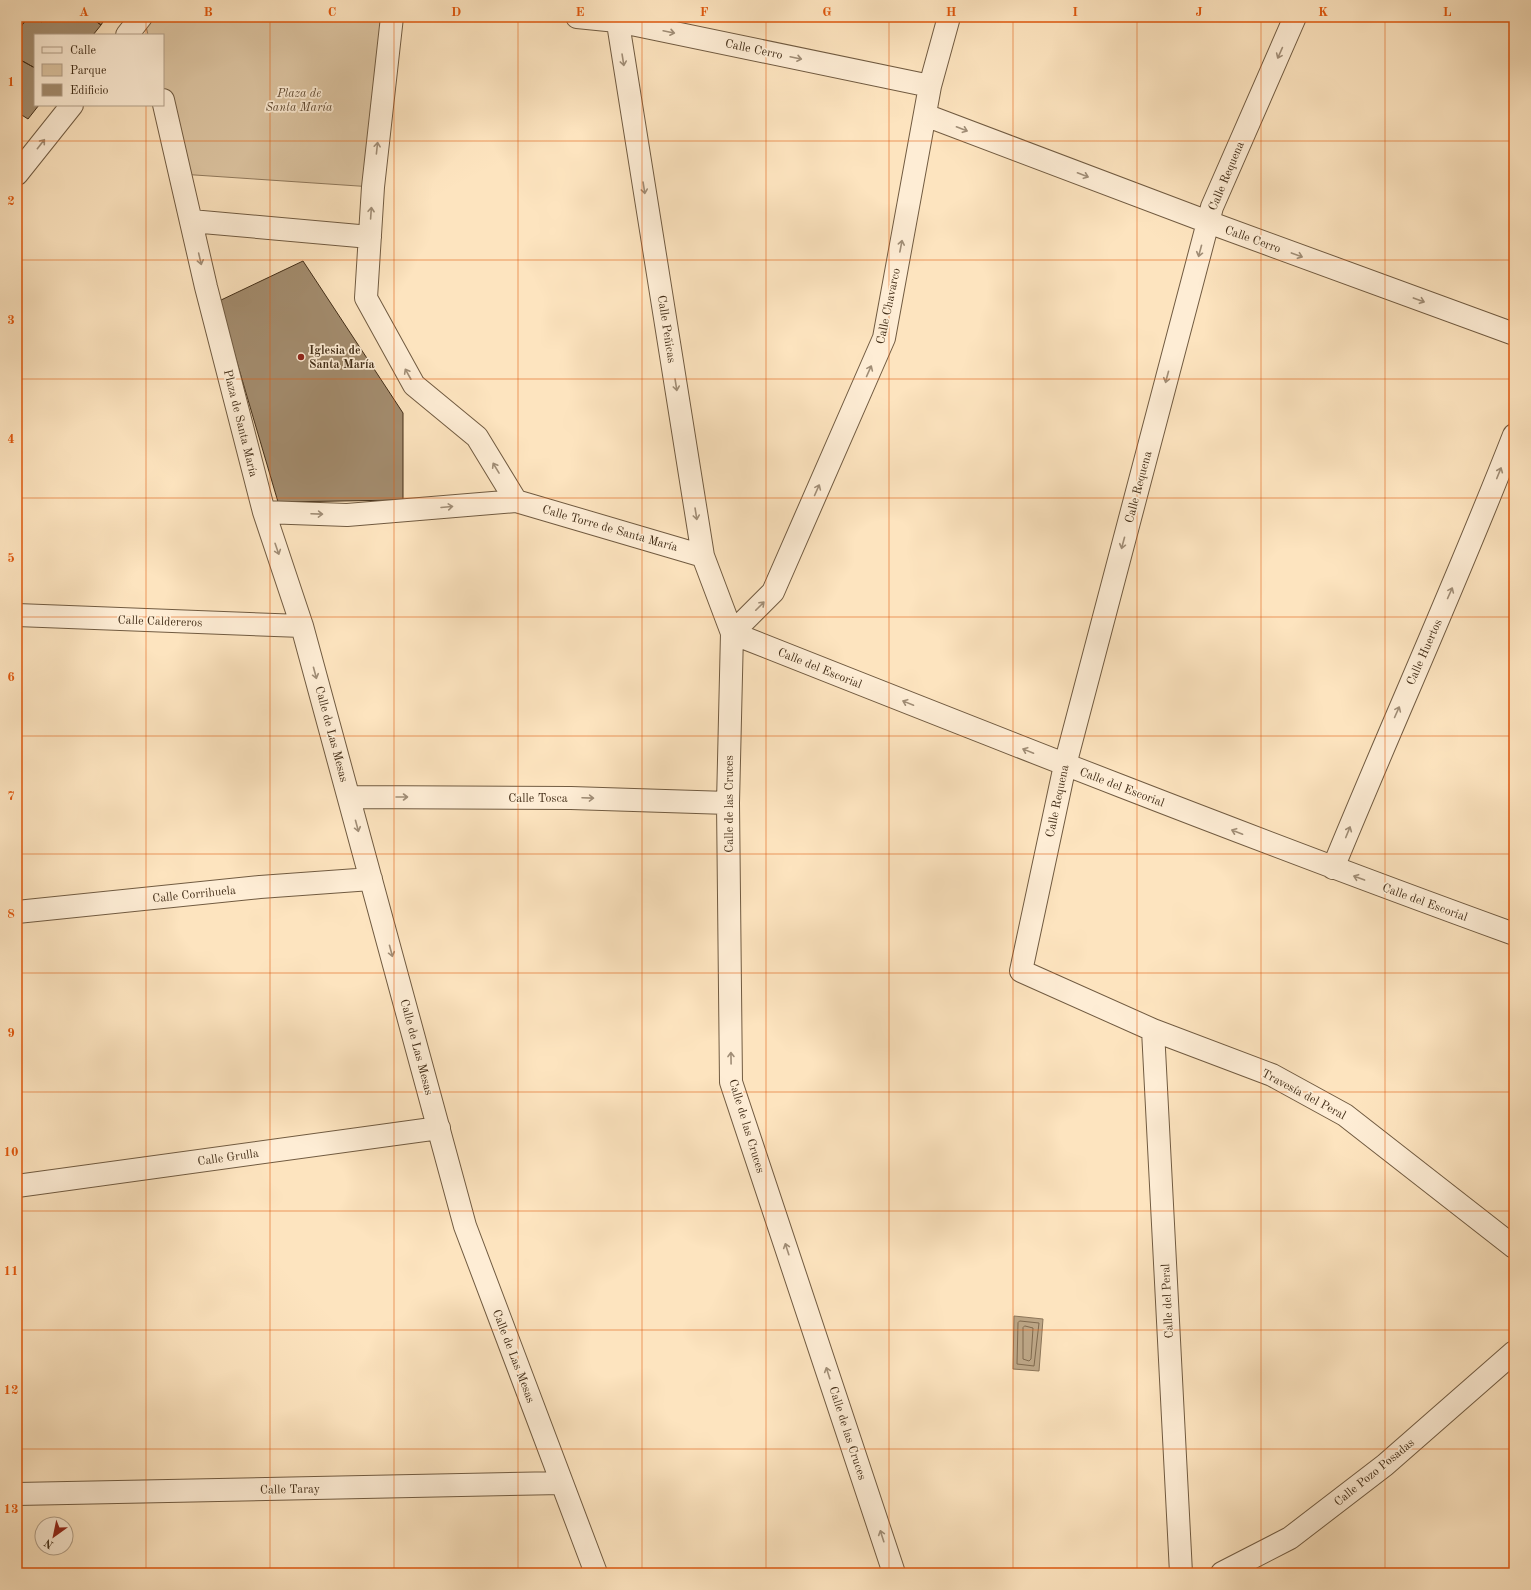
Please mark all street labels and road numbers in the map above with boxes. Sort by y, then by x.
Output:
street label: Calle Cerro [724,38,784,62]
street label: Calle Requena [1207,140,1247,213]
street label: Calle Cerro [1223,224,1282,256]
street label: Calle Chavarco [875,267,903,345]
street label: Calle Peñicas [655,294,677,364]
street label: Plaza de Santa María [221,368,259,478]
street label: Calle Requena [1124,450,1154,524]
street label: Calle Torre de Santa María [541,504,679,554]
street label: Calle Caldereros [117,615,203,629]
street label: Calle Huertos [1405,618,1445,687]
street label: Calle del Escorial [776,647,863,691]
street label: Calle de Las Mesas [312,685,350,784]
street label: Calle de las Cruces [724,755,736,853]
street label: Calle Requena [1044,764,1072,839]
street label: Calle del Escorial [1078,766,1166,810]
street label: Calle Tosca [508,793,568,805]
street label: Calle del Escorial [1380,882,1469,924]
street label: Calle Corrihuela [152,885,237,905]
street label: Calle de Las Mesas [397,998,435,1097]
street label: Travesía del Peral [1259,1068,1348,1122]
street label: Calle de las Cruces [726,1078,766,1175]
street label: Calle Grulla [197,1148,260,1168]
street label: Calle del Peral [1160,1263,1176,1339]
street label: Calle de Las Mesas [490,1308,536,1405]
street label: Calle de las Cruces [826,1385,868,1482]
street label: Calle Pozo Posadas [1332,1437,1417,1509]
street label: Calle Taray [260,1483,321,1497]

